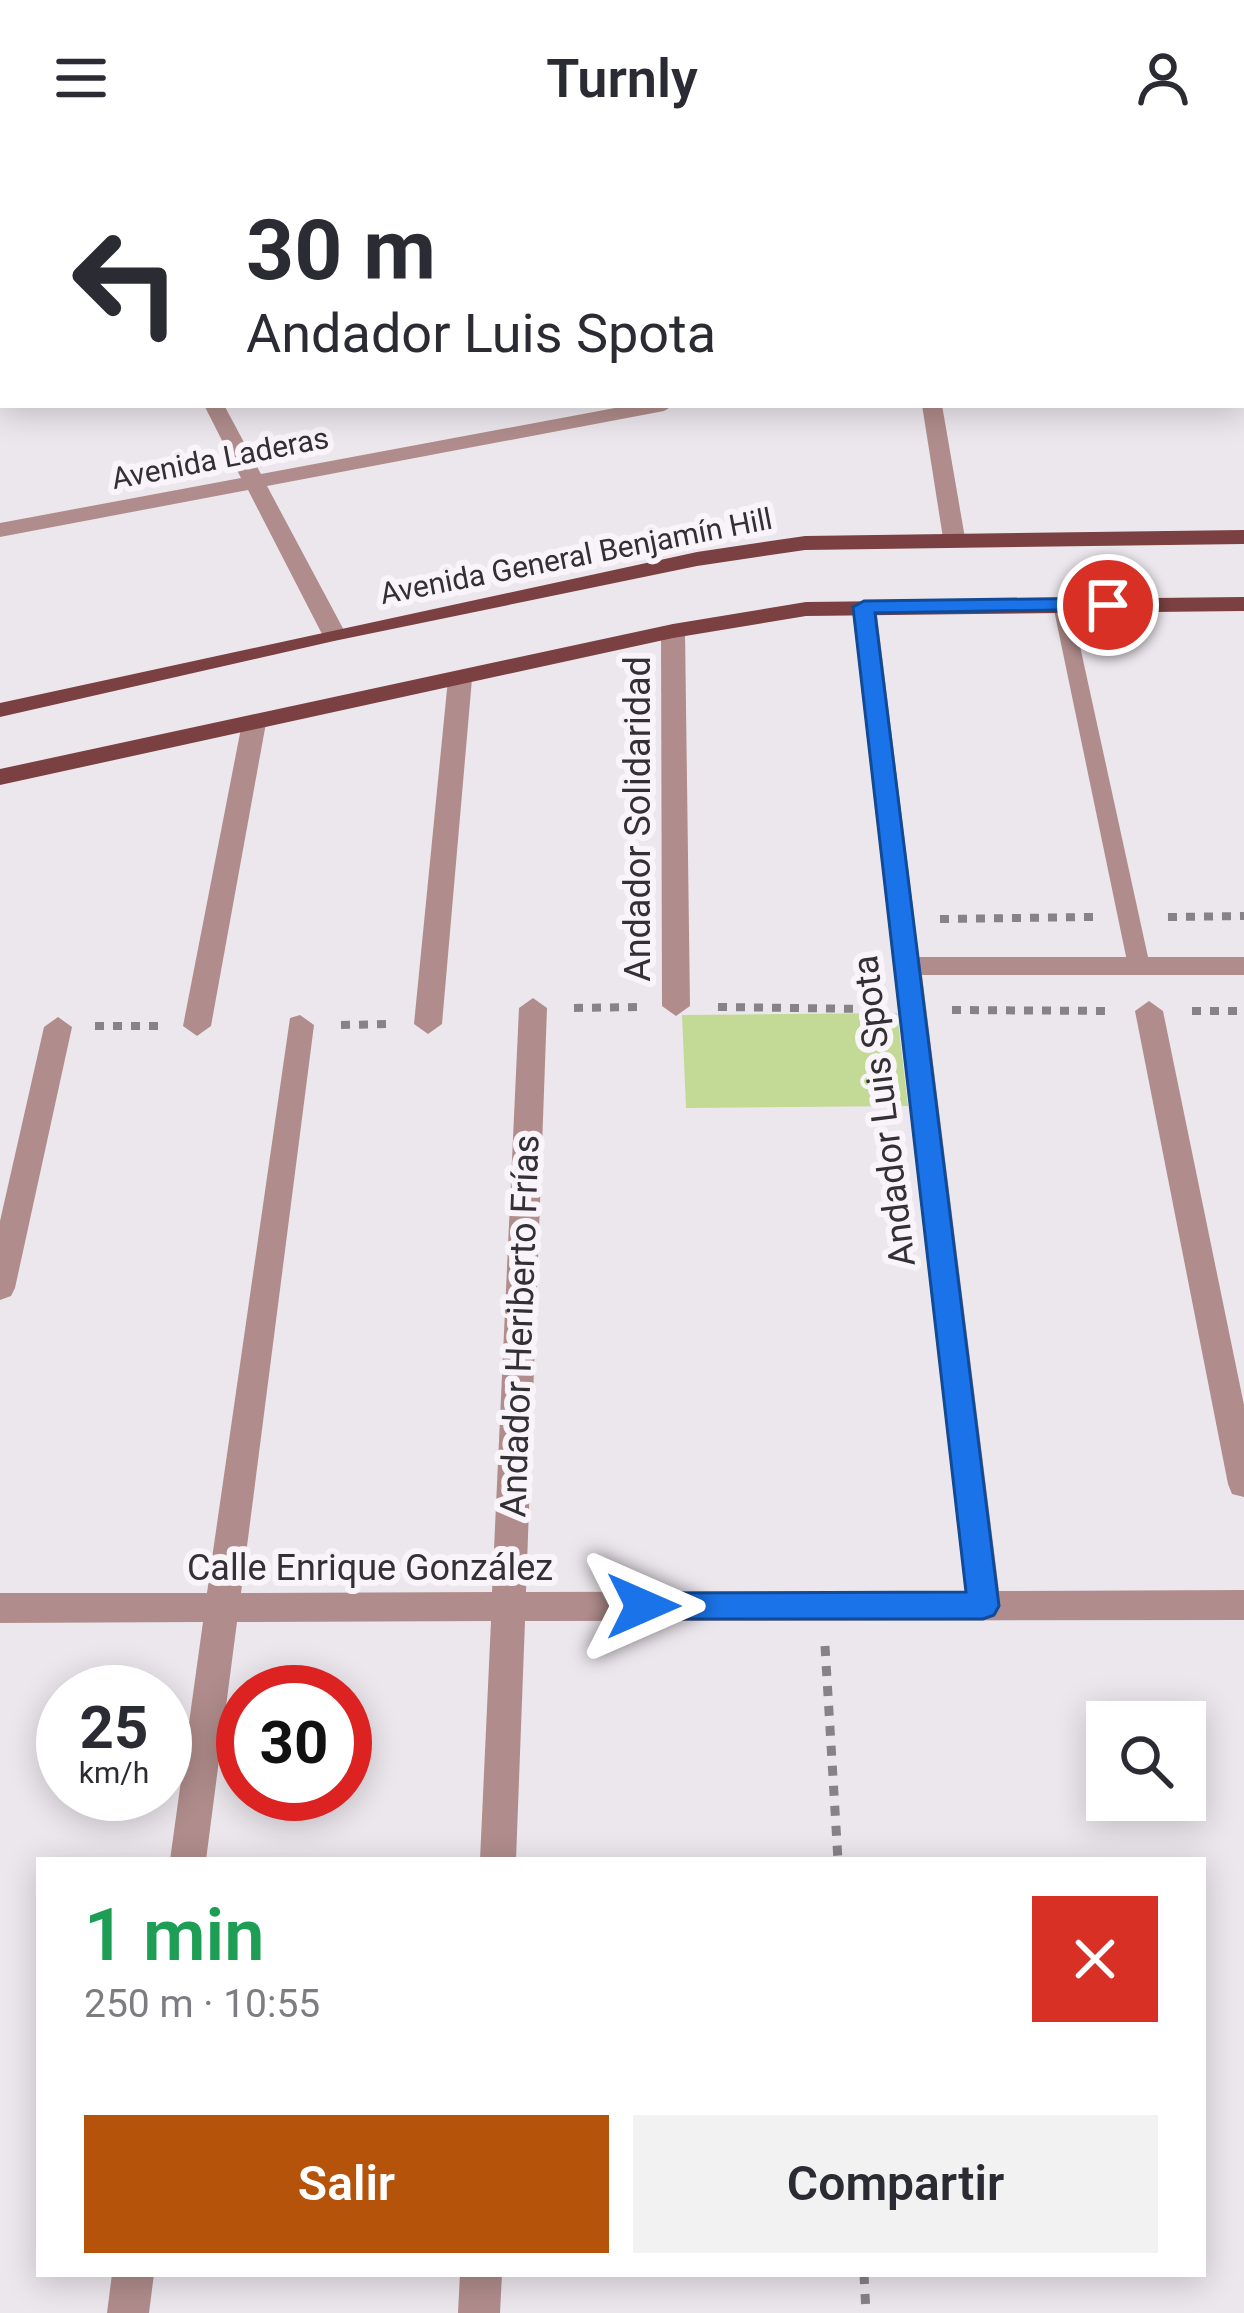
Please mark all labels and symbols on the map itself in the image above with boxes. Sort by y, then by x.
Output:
street label: Avenida Laderas [109,420,331,496]
street label: Avenida General Benjamín Hill [377,501,775,611]
pin [1057,554,1159,656]
street label: Andador Solidaridad [617,656,659,982]
street label: Andador Luis Spota [844,953,924,1269]
street label: Andador Heriberto Frías [492,1134,548,1518]
position arrow [580,1543,706,1669]
street label: Calle Enrique González [187,1547,553,1589]
speed limit sign: 30 [216,1665,372,1821]

